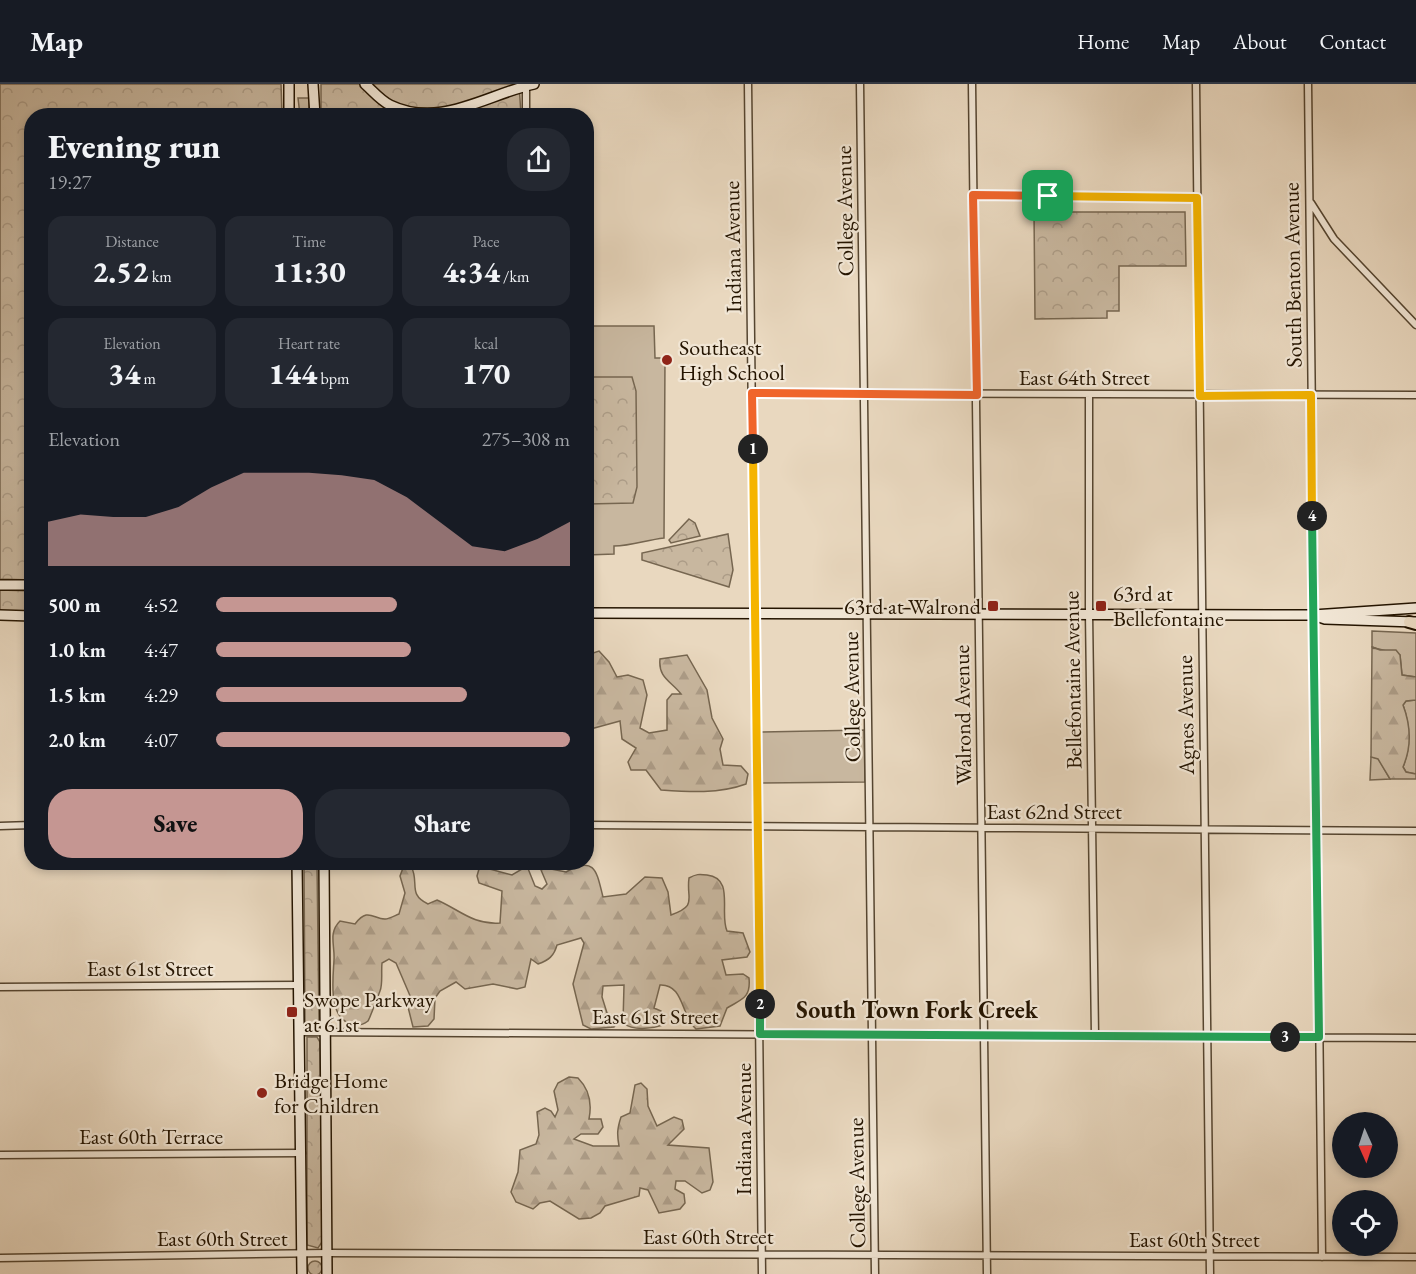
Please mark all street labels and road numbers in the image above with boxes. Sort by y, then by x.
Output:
street label: College Avenue [829,145,860,277]
street label: Indiana Avenue [717,180,748,313]
street label: South Benton Avenue [1276,182,1309,368]
street label: East 64th Street [1018,363,1150,392]
street label: Bellefontaine Avenue [1056,590,1089,769]
street label: College Avenue [836,631,867,763]
street label: Walrond Avenue [947,644,978,786]
street label: Agnes Avenue [1170,655,1201,776]
street label: East 62nd Street [986,797,1122,826]
street label: East 61st Street [87,954,214,983]
street label: East 61st Street [592,1002,719,1031]
street label: Indiana Avenue [729,1062,758,1195]
street label: College Avenue [841,1117,872,1249]
street label: East 60th Terrace [79,1122,224,1151]
street label: East 60th Street [642,1222,774,1251]
street label: East 60th Street [156,1224,288,1253]
street label: East 60th Street [1128,1225,1260,1254]

